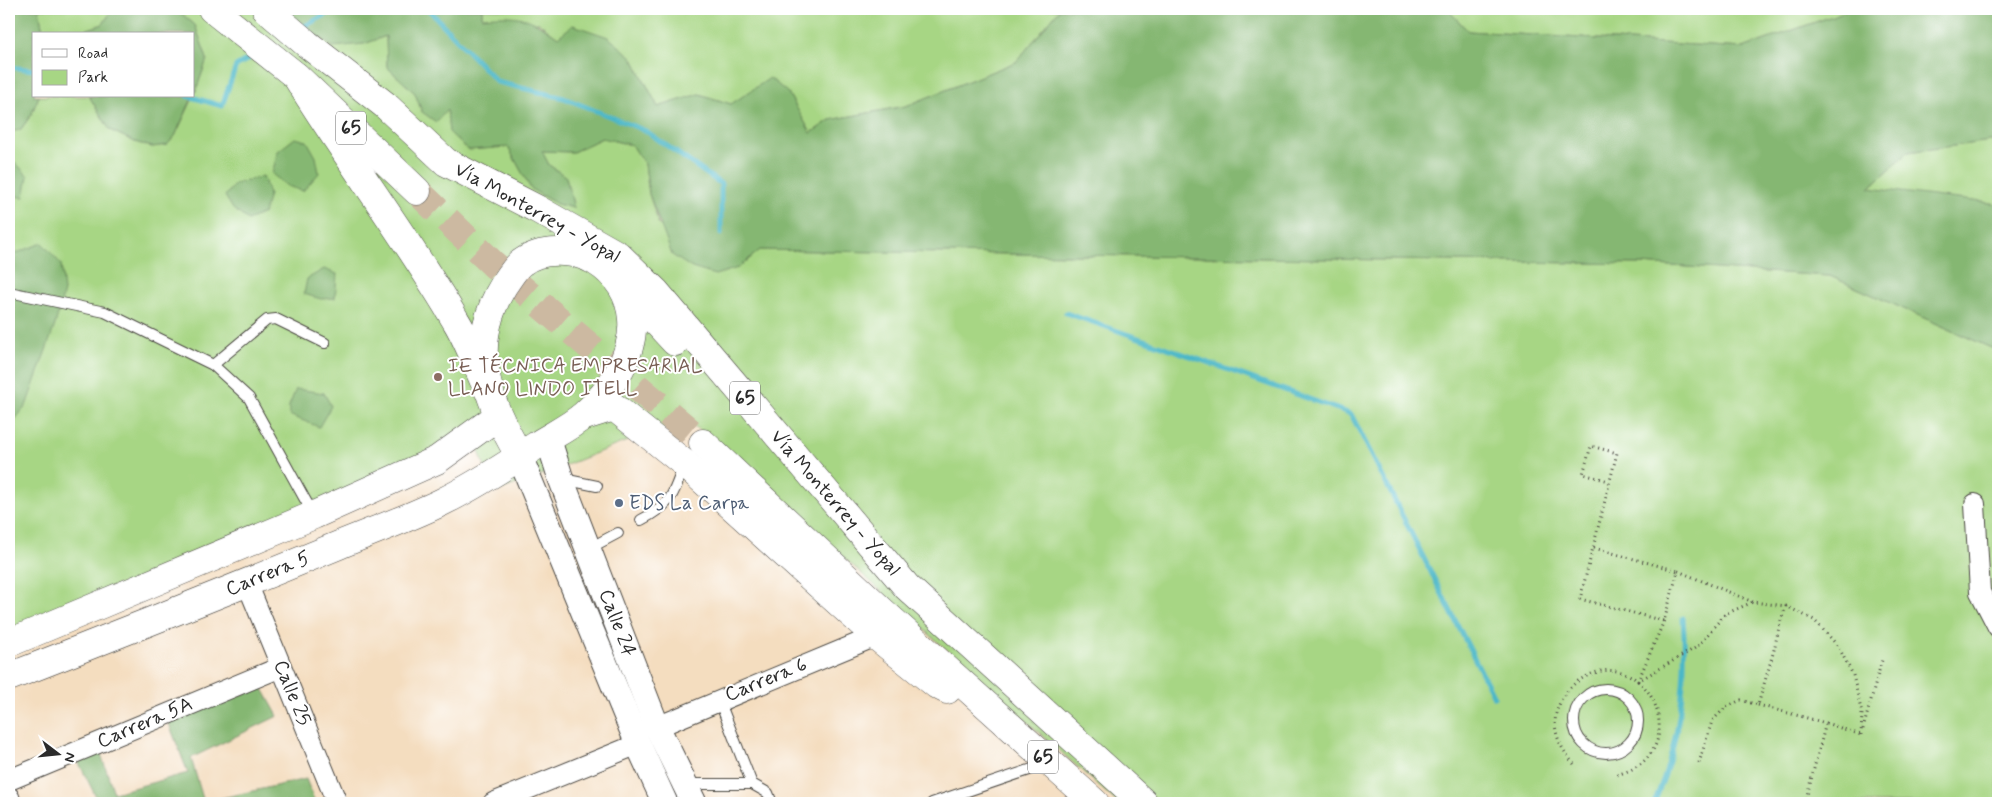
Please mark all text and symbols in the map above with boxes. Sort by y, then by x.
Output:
legend [32,32,195,98]
text: Road [78,44,108,64]
text: Park [78,68,108,88]
road number: 65 [336,112,366,144]
street label: Vía Monterrey - Yopal [449,156,625,270]
place label: IE TÉCNICA EMPRESARIAL LLANO LINDO ITELL [448,353,703,403]
marker: IE TÉCNICA EMPRESARIAL LLANO LINDO ITELL [432,371,444,383]
road number: 65 [730,382,760,414]
street label: Vía Monterrey - Yopal [764,424,906,582]
place label: EDS La Carpa [629,490,750,517]
marker: EDS La Carpa [613,497,625,509]
street label: Carrera 5 [222,545,314,603]
street label: Calle 24 [592,585,642,661]
street label: Carrera 6 [721,651,811,709]
street label: Calle 25 [267,656,317,730]
street label: Carrera 5A [93,691,197,755]
north arrow [32,730,82,780]
road number: 65 [1028,740,1058,774]
text: N [60,750,79,764]

